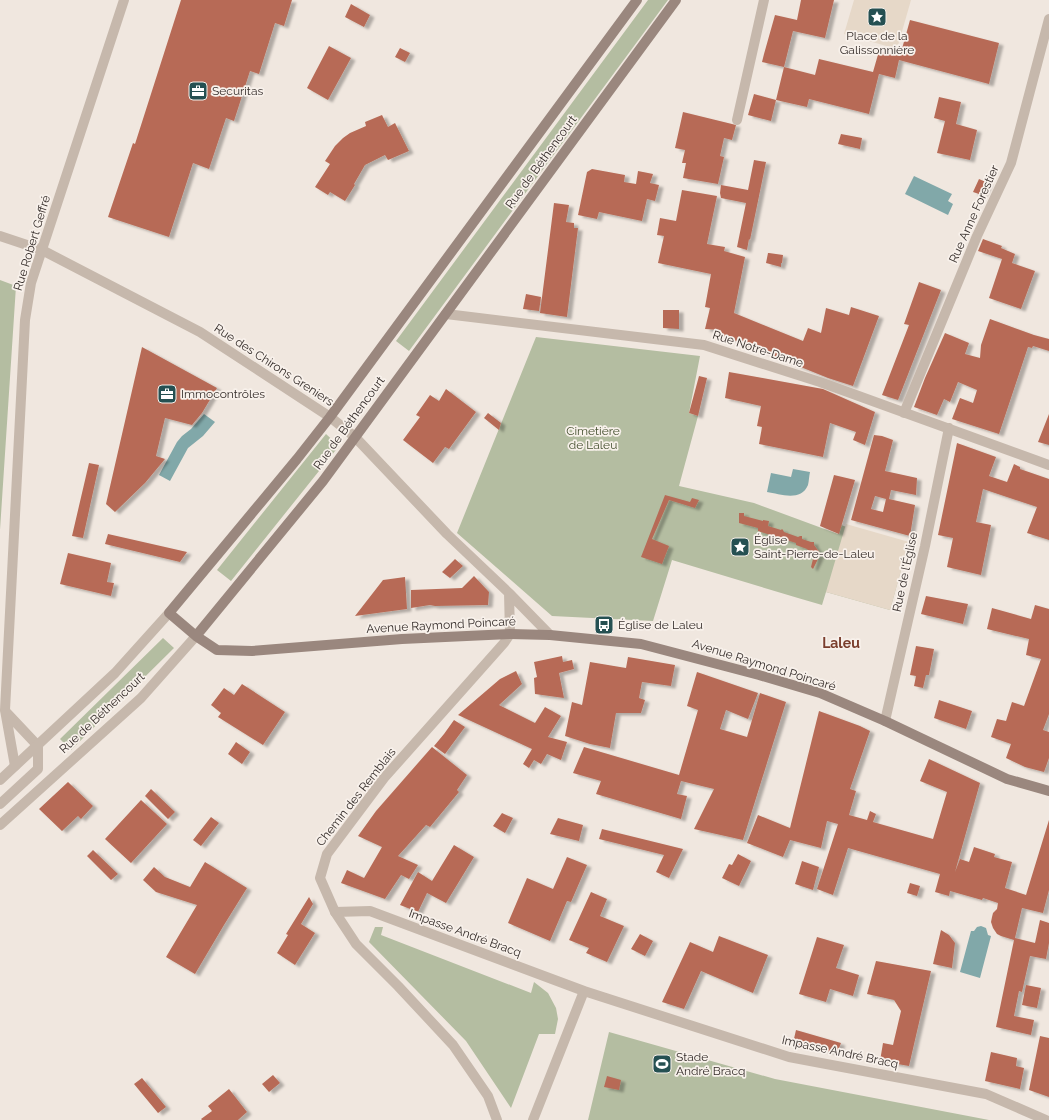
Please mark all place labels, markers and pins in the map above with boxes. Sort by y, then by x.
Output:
place icon: Place de la Galissonnière [866,6,888,28]
place label: Place de la Galissonnière [840,29,914,57]
office icon: Securitas [187,80,209,102]
place label: Securitas [212,84,263,98]
office icon: Immocontrôles [156,383,178,405]
place label: Immocontrôles [181,387,265,401]
place label: Église Saint-Pierre-de-Laleu [754,533,874,561]
place icon: Église Saint-Pierre-de-Laleu [729,536,751,558]
bus stop icon: Église de Laleu [593,614,615,636]
place label: Église de Laleu [618,618,703,632]
place label: Stade André Bracq [676,1050,745,1078]
sports icon: Stade André Bracq [651,1053,673,1075]

